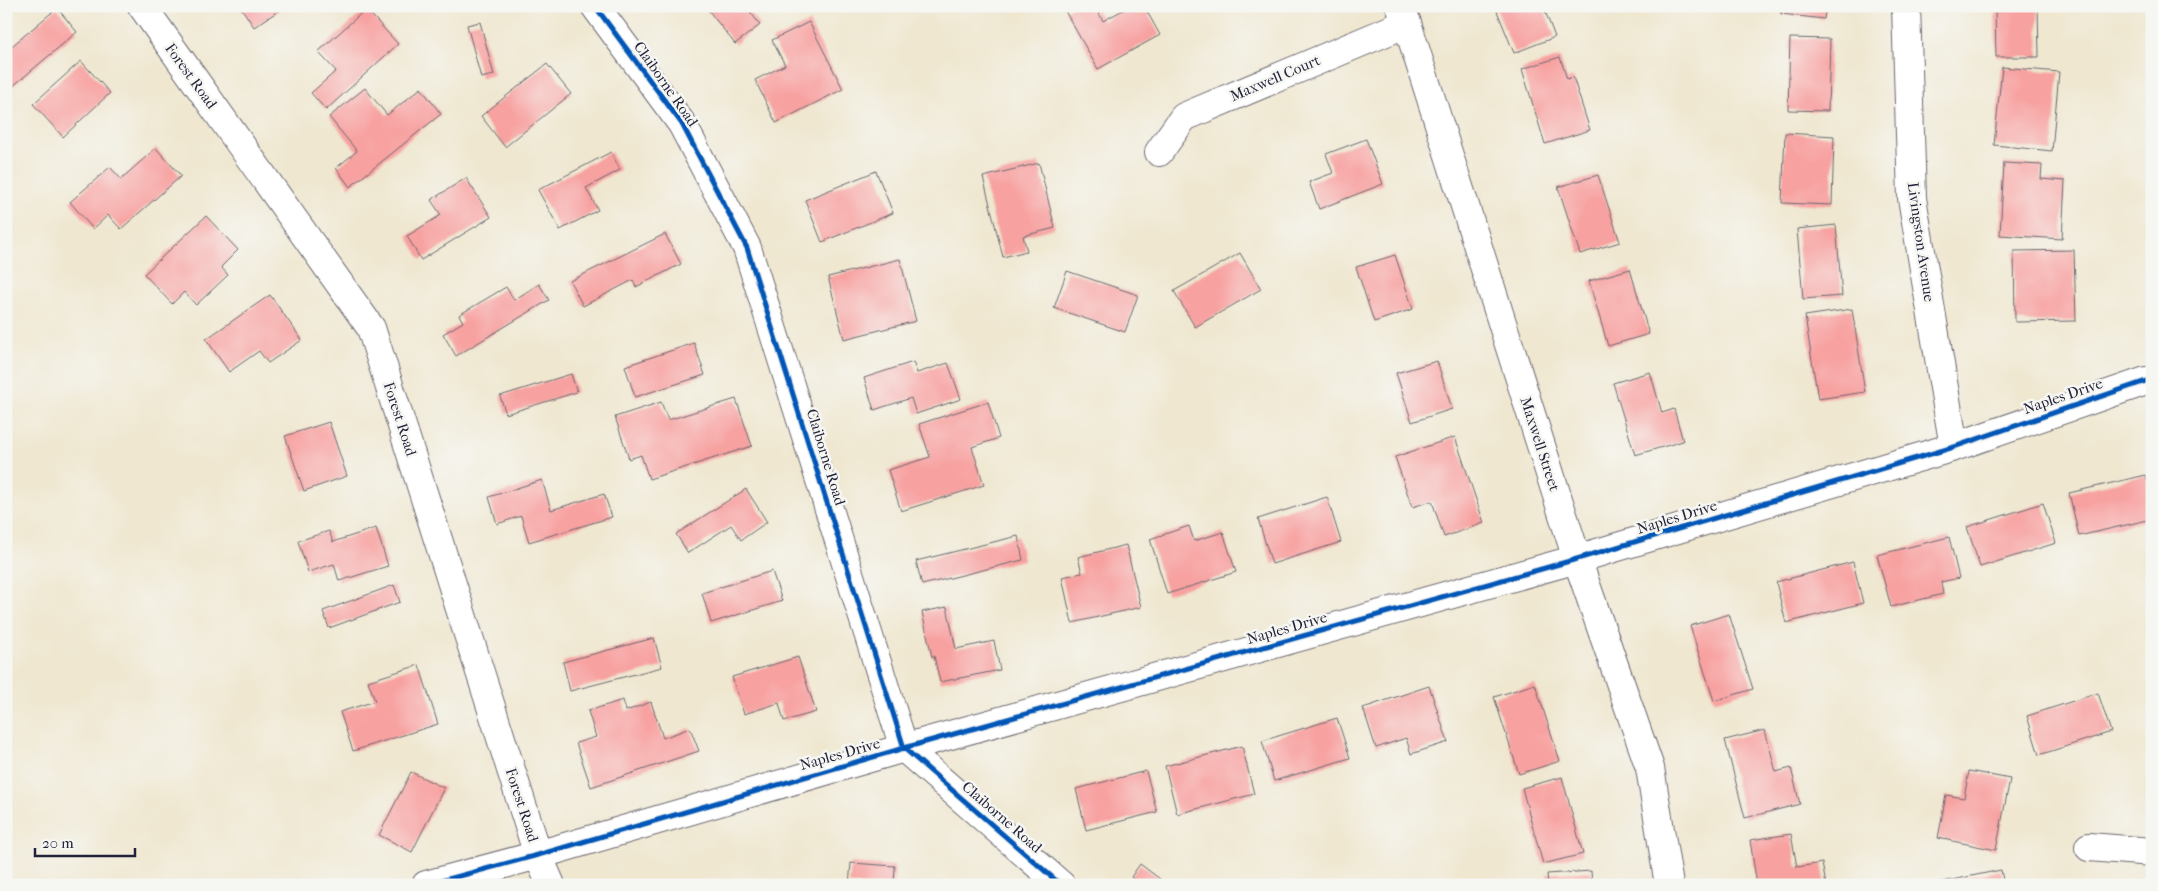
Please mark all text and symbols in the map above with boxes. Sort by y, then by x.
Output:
street label: Claiborne Road [630,38,702,131]
street label: Forest Road [161,40,221,113]
street label: Maxwell Court [1227,51,1323,105]
street label: Livingston Avenue [1904,181,1938,304]
street label: Naples Drive [2021,374,2106,418]
street label: Forest Road [380,380,421,459]
street label: Maxwell Street [1516,395,1564,494]
street label: Claiborne Road [803,407,849,508]
street label: Naples Drive [1635,496,1720,538]
street label: Naples Drive [1245,608,1330,648]
street label: Naples Drive [798,734,883,774]
street label: Forest Road [502,766,543,845]
street label: Claiborne Road [958,777,1046,857]
scale bar [35,826,135,858]
text: 20 m [42,834,74,852]

